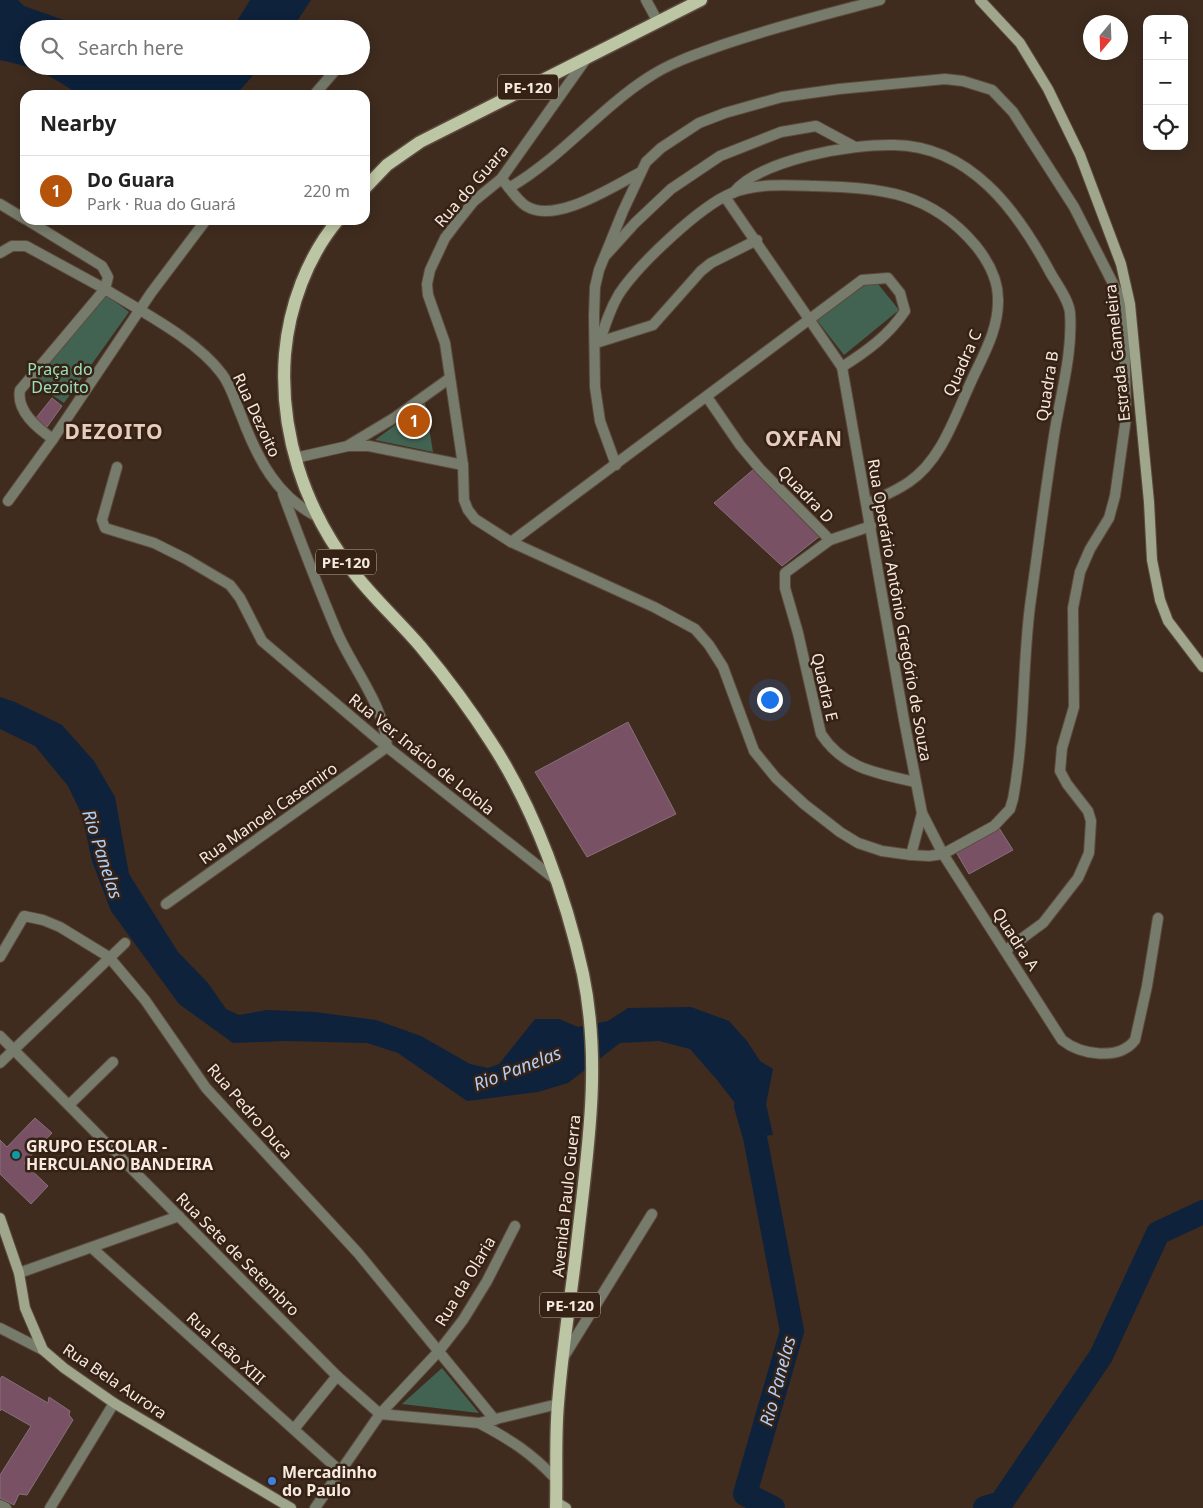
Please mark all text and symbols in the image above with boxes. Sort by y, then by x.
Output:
north arrow [1083,15,1128,60]
map controls [1143,15,1188,150]
button: + [1143,15,1188,60]
search box [20,20,370,75]
icon: search [38,34,66,62]
text: Search here [78,35,184,61]
button: − [1143,60,1188,105]
road number: PE-120 [498,74,558,100]
button: locate [1143,105,1188,150]
text: Nearby [40,109,116,137]
street label: Rua do Guara [429,140,513,232]
text: Do Guara [87,167,175,193]
text: 1 [51,180,61,202]
text: 220 m [303,180,350,202]
text: Park · Rua do Guará [87,193,236,215]
street label: Estrada Gameleira [1099,283,1135,423]
street label: Quadra C [938,326,986,400]
street label: Quadra B [1031,349,1063,423]
park label: Praça do Dezoito [27,358,93,398]
street label: Rua Dezoito [228,369,286,461]
pin: 1 [398,402,430,440]
district label: DEZOITO [64,417,164,445]
district label: OXFAN [765,424,843,452]
street label: Rua Operário Antônio Gregório de Souza [863,457,937,763]
street label: Quadra D [773,460,839,528]
road number: PE-120 [316,550,376,574]
street label: Quadra E [806,651,844,723]
your location [757,687,783,713]
street label: Rua Ver. Inácio de Loiola [344,688,500,820]
street label: Rua Manoel Casemiro [194,757,342,869]
water label: Rio Panelas [77,806,129,902]
street label: Quadra A [987,903,1045,975]
water label: Rio Panelas [470,1040,565,1096]
street label: Rua Pedro Duca [202,1059,298,1163]
street label: Avenida Paulo Guerra [547,1114,585,1278]
place label: GRUPO ESCOLAR - HERCULANO BANDEIRA [26,1135,214,1175]
marker: GRUPO ESCOLAR - HERCULANO BANDEIRA [10,1149,22,1161]
street label: Rua Sete de Setembro [171,1187,305,1321]
street label: Rua da Olaria [429,1232,501,1330]
road number: PE-120 [540,1292,600,1318]
street label: Rua Leão XIII [182,1307,270,1389]
water label: Rio Panelas [753,1333,801,1429]
street label: Rua Bela Aurora [59,1338,171,1424]
place label: Mercadinho do Paulo [282,1461,377,1501]
marker: Mercadinho do Paulo [266,1475,278,1487]

